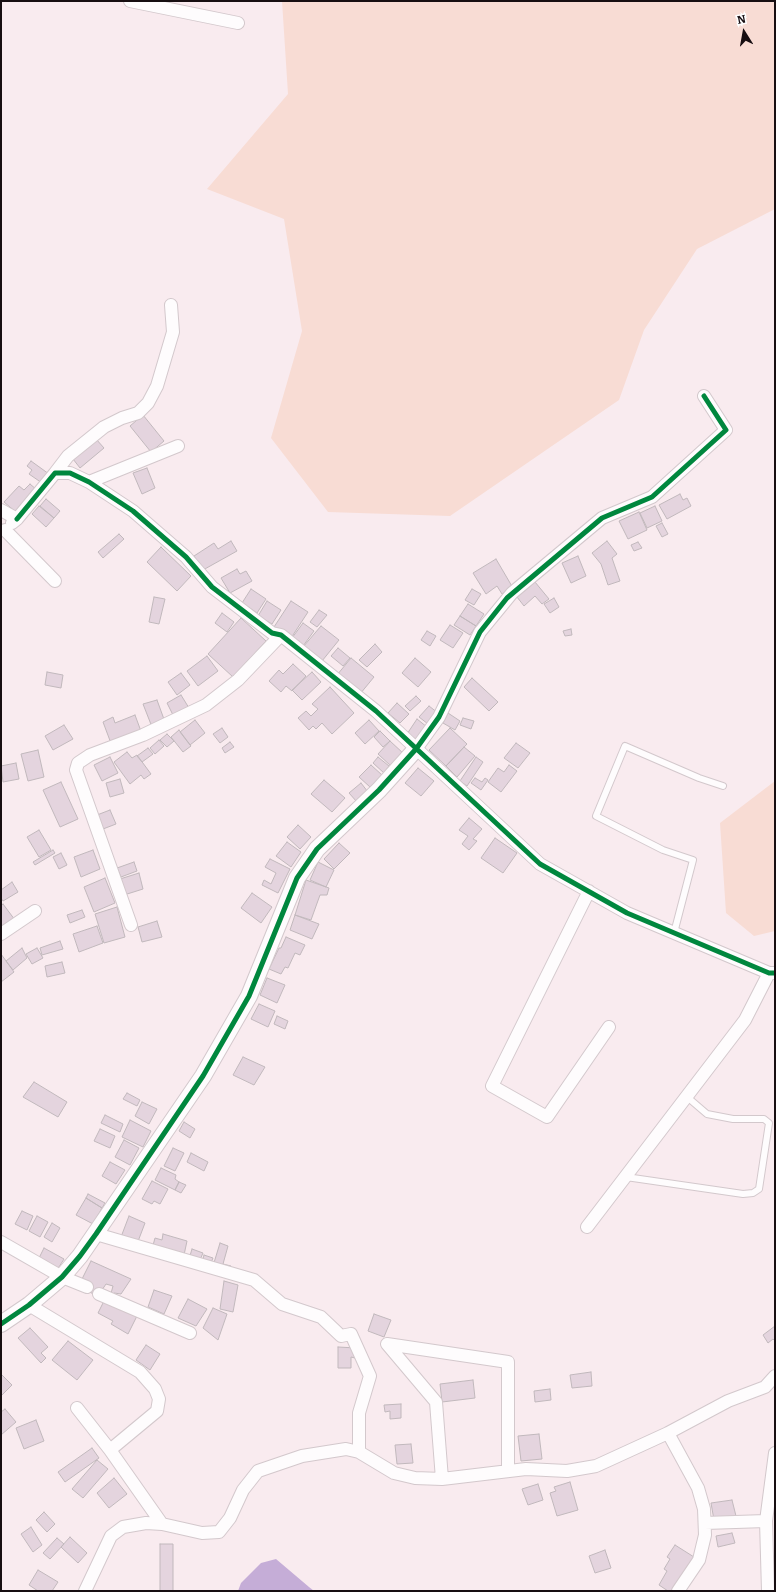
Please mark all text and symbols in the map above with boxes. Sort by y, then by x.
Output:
north arrow [724,12,764,52]
text: N [736,13,747,27]

